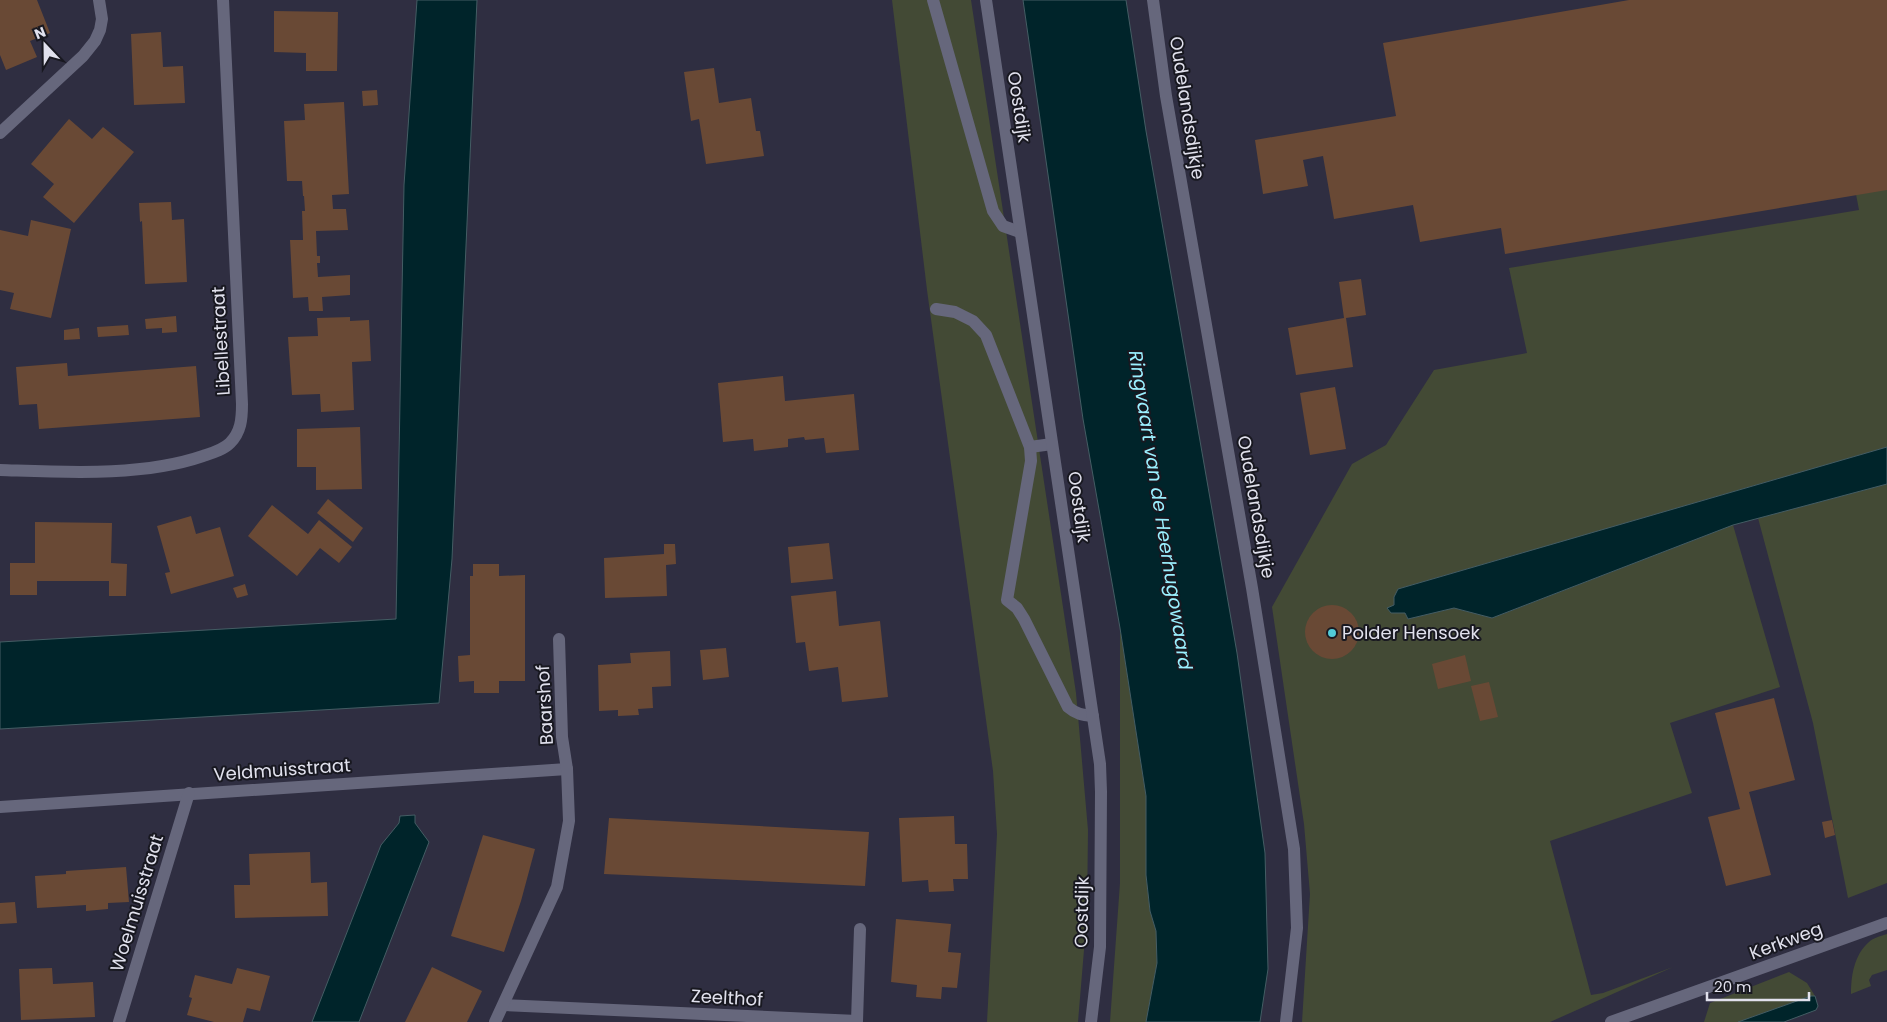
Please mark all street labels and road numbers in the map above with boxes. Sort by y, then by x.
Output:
street label: Oudelandsdijkje [1164,35,1211,181]
street label: Oostdijk [1002,69,1038,145]
street label: Libellestraat [205,286,236,396]
street label: Oudelandsdijkje [1232,434,1281,580]
street label: Oostdijk [1062,470,1097,545]
street label: Baarshof [530,664,559,746]
street label: Veldmuisstraat [213,752,351,787]
street label: Woelmuisstraat [104,831,169,974]
street label: Oostdijk [1068,875,1095,948]
street label: Kerkweg [1746,916,1826,965]
street label: Zeelthof [690,983,764,1012]

